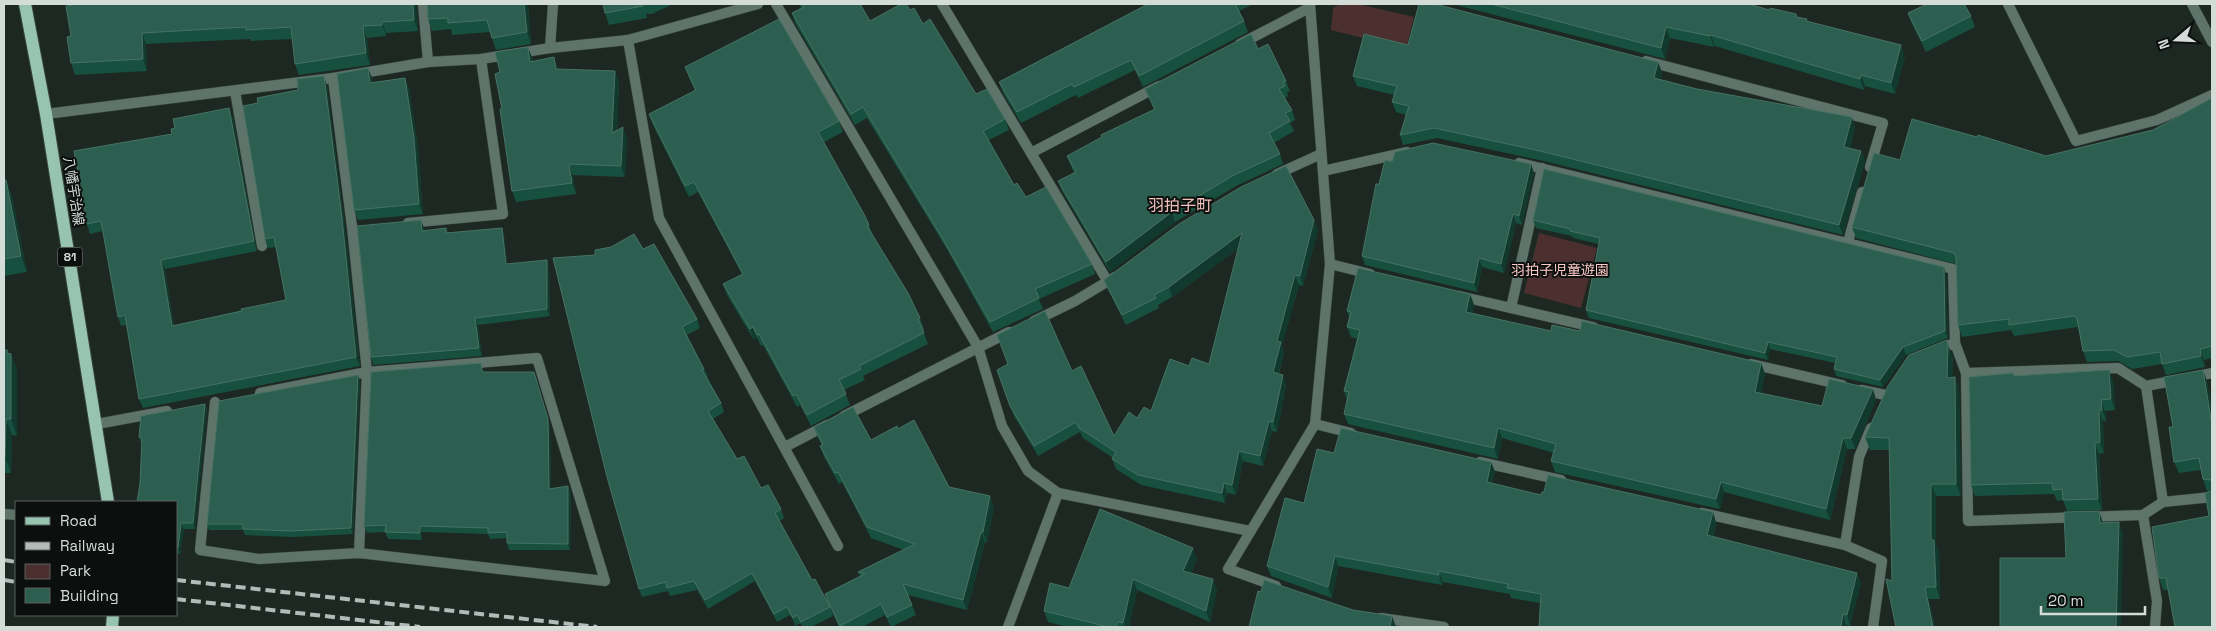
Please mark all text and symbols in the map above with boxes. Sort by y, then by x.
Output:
north arrow [2151,15,2201,65]
text: N [2154,37,2174,52]
street label: 八幡宇治線 [60,155,88,227]
district label: 羽拍子町 [1148,195,1212,216]
road number: 81 [58,248,82,266]
park label: 羽拍子児童遊園 [1511,261,1609,279]
legend [15,501,178,616]
text: Road [60,511,97,530]
text: Railway [60,536,115,555]
text: Park [60,561,91,580]
scale bar [2041,584,2145,616]
text: Building [60,586,119,605]
text: 20 m [2048,591,2083,610]

